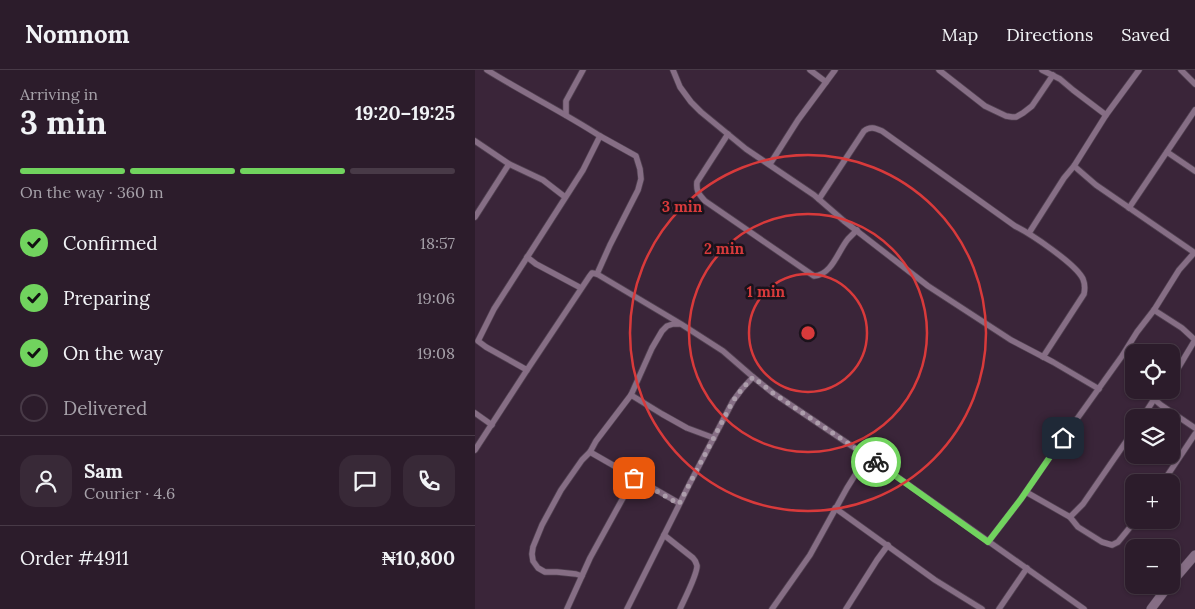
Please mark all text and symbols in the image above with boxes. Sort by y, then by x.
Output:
text: Nomnom [25,19,130,50]
text: Map [942,23,978,46]
text: Directions [1006,23,1093,46]
text: Saved [1121,23,1170,46]
text: Arriving in [20,84,98,104]
text: 19:20–19:25 [355,101,455,125]
text: 3 min [20,102,107,143]
text: On the way · 360 m [20,182,164,202]
text: 3 min [662,197,703,216]
icon: check [20,229,48,257]
text: Confirmed [63,231,158,255]
text: 18:57 [420,233,455,253]
text: 2 min [704,239,745,258]
text: 1 min [747,282,786,301]
icon: check [20,284,48,312]
text: Preparing [63,286,150,310]
text: 19:06 [417,288,455,308]
centre of rings [799,324,817,342]
icon: check [20,339,48,367]
text: On the way [63,341,163,365]
text: 19:08 [417,343,455,363]
map controls [1125,344,1180,594]
button: locate [1125,344,1180,399]
text: Delivered [63,396,147,420]
button: layers [1125,409,1180,464]
pin [1042,417,1084,459]
icon: home [1049,424,1077,452]
courier [851,437,901,487]
icon: bike [862,448,890,476]
button: person [20,455,72,507]
button: chat [339,455,391,507]
button: phone [403,455,455,507]
pin [613,457,655,499]
text: Sam [84,459,123,483]
icon: bag [620,464,648,492]
button: + [1125,474,1180,529]
text: Courier · 4.6 [84,483,175,503]
button: − [1125,539,1180,594]
text: Order #4911 [20,546,129,570]
text: ₦10,800 [382,546,455,570]

